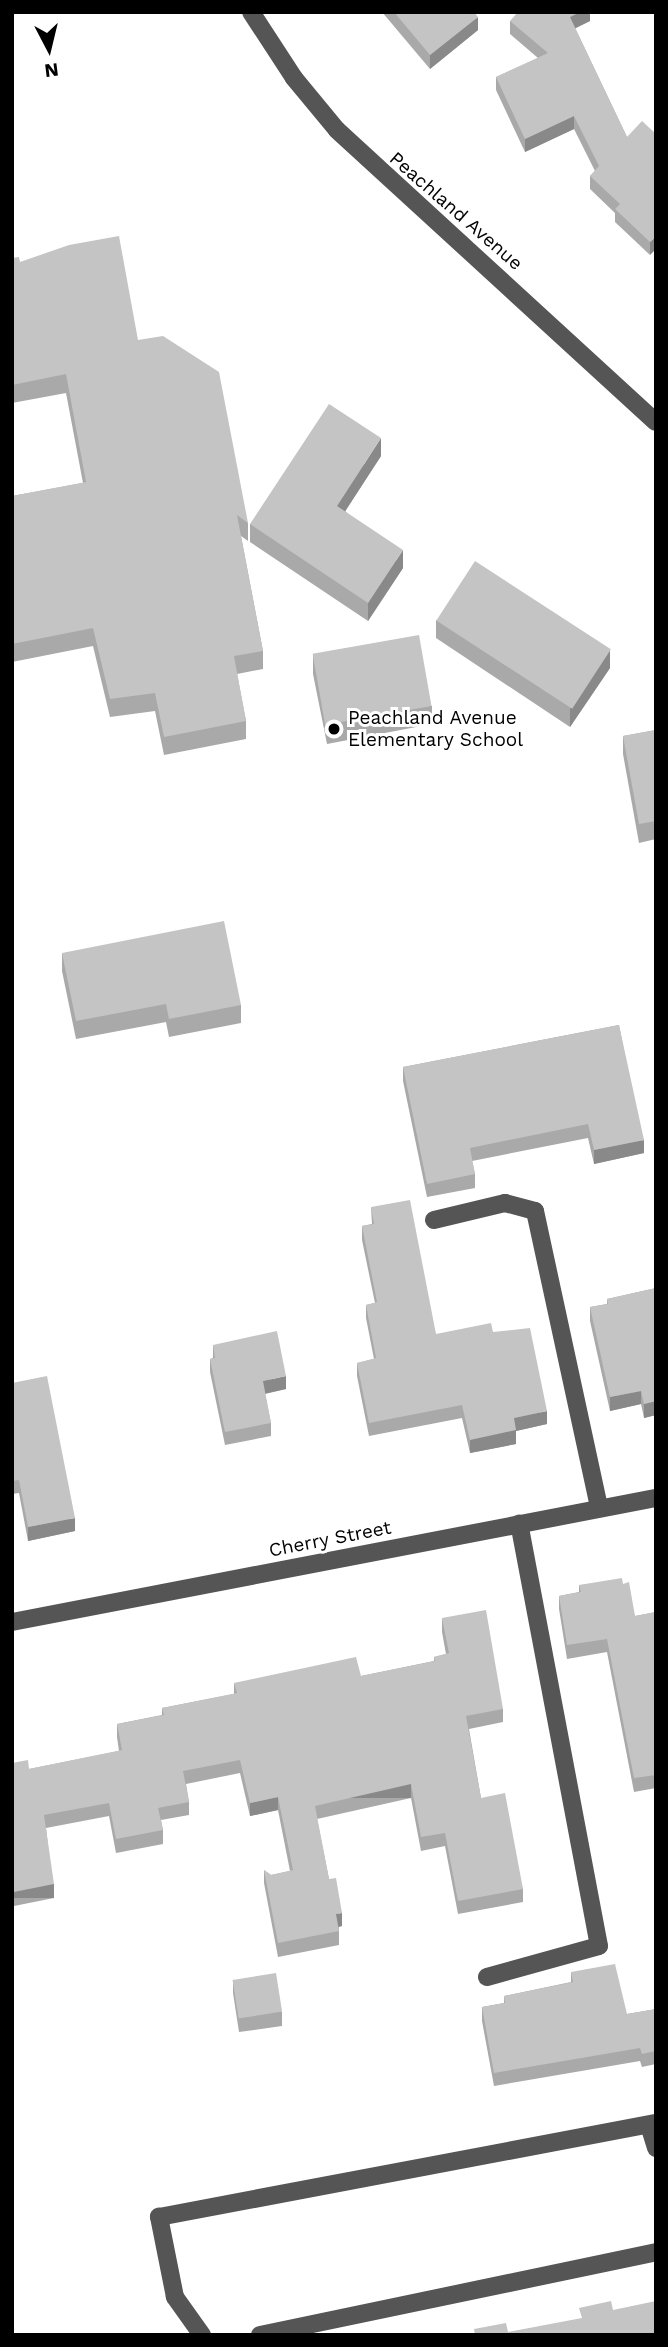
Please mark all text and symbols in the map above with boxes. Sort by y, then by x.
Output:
north arrow [14,14,84,84]
text: N [43,58,60,83]
street label: Peachland Avenue [385,147,527,275]
place label: Peachland Avenue Elementary School [348,707,524,751]
marker: Peachland Avenue Elementary School [326,721,342,737]
street label: Cherry Street [267,1516,393,1562]

